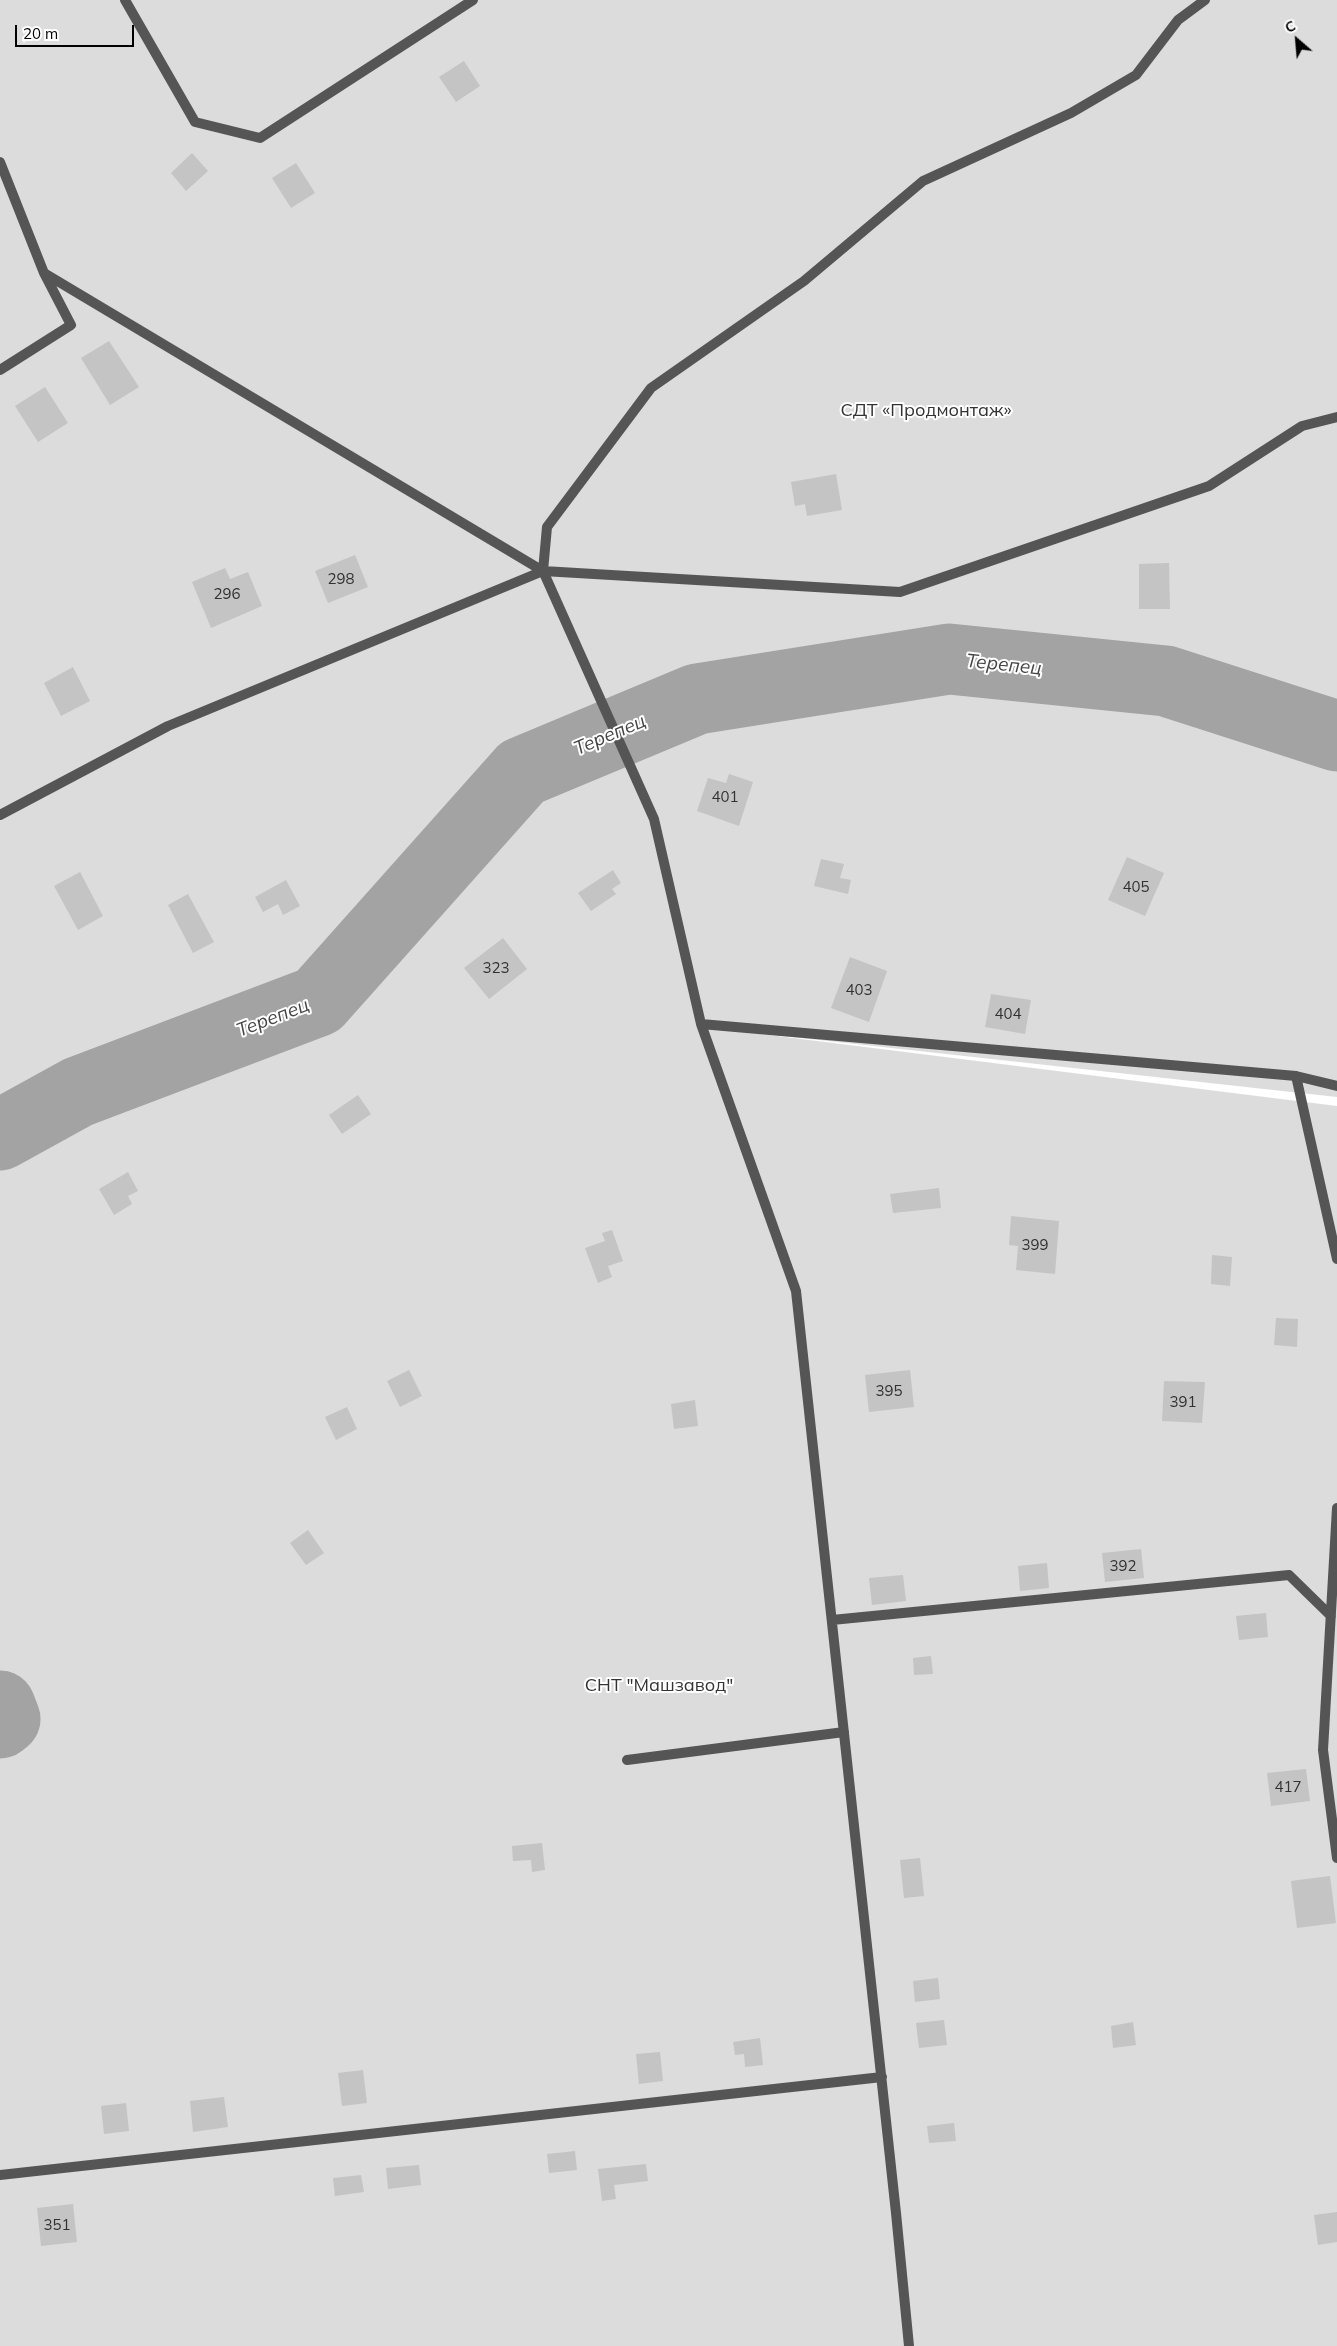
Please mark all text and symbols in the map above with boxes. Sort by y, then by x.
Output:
scale bar [18,15,136,47]
north arrow [1272,15,1322,65]
text: С [1282,16,1299,37]
text: 20 m [23,24,58,43]
park label: СДТ «Продмонтаж» [841,400,1011,422]
house number: 298 [328,570,354,588]
house number: 296 [214,585,240,603]
water label: Терепец [965,650,1043,680]
water label: Терепец [571,710,649,760]
house number: 401 [712,788,738,806]
house number: 405 [1123,878,1149,896]
house number: 323 [483,959,509,977]
house number: 403 [846,981,872,999]
water label: Терепец [233,994,313,1042]
house number: 404 [995,1005,1021,1023]
house number: 399 [1022,1236,1048,1254]
house number: 395 [876,1382,902,1400]
house number: 391 [1170,1393,1196,1411]
house number: 392 [1110,1557,1136,1575]
park label: СНТ "Машзавод" [585,1675,733,1697]
house number: 417 [1275,1778,1301,1796]
house number: 351 [44,2216,70,2234]

